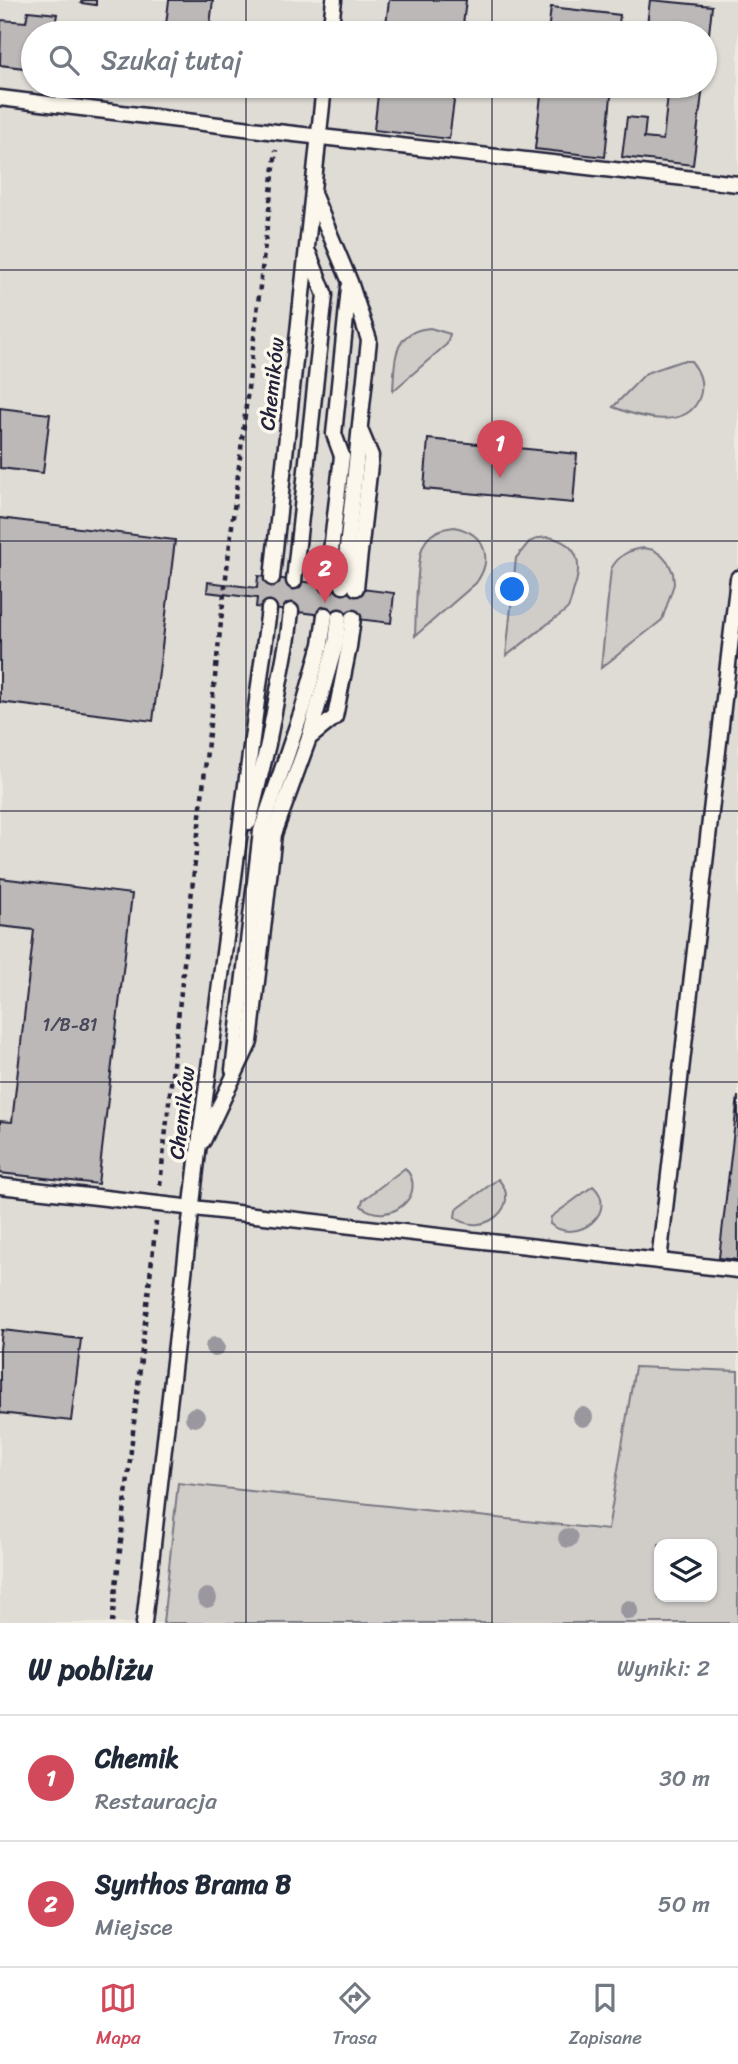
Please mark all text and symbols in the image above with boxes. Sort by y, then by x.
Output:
search box [21,21,717,98]
text: Szukaj tutaj [101,37,242,83]
icon: search [45,41,83,79]
street label: Chemików [248,335,296,432]
pin: 1 [477,420,523,478]
pin: 2 [302,545,348,603]
your location [495,572,529,606]
house number: 1/B-81 [43,1009,98,1041]
street label: Chemików [157,1064,207,1162]
map controls [654,1539,717,1602]
button: layers [654,1539,717,1602]
text: W pobliżu [28,1642,153,1696]
text: Wyniki: 2 [617,1648,710,1689]
text: Chemik [95,1735,179,1781]
text: 1 [46,1758,56,1799]
text: 30 m [659,1758,710,1799]
text: Restauracja [95,1781,217,1822]
text: Synthos Brama B [95,1861,291,1907]
text: 2 [44,1884,58,1925]
text: 50 m [658,1884,710,1925]
text: Miejsce [95,1907,173,1948]
tab: Mapa [96,1979,141,2054]
tab: Trasa [332,1979,377,2054]
tab: Zapisane [569,1979,642,2054]

